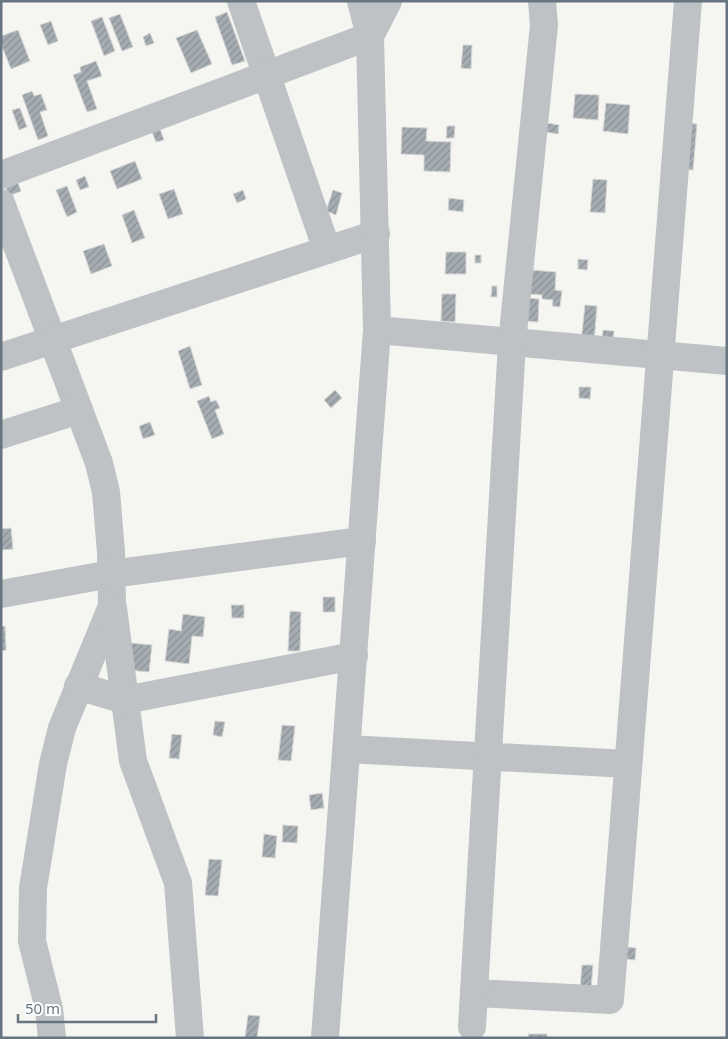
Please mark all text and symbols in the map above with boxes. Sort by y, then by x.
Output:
scale bar [18,992,155,1024]
text: 50 m [25,998,60,1018]

